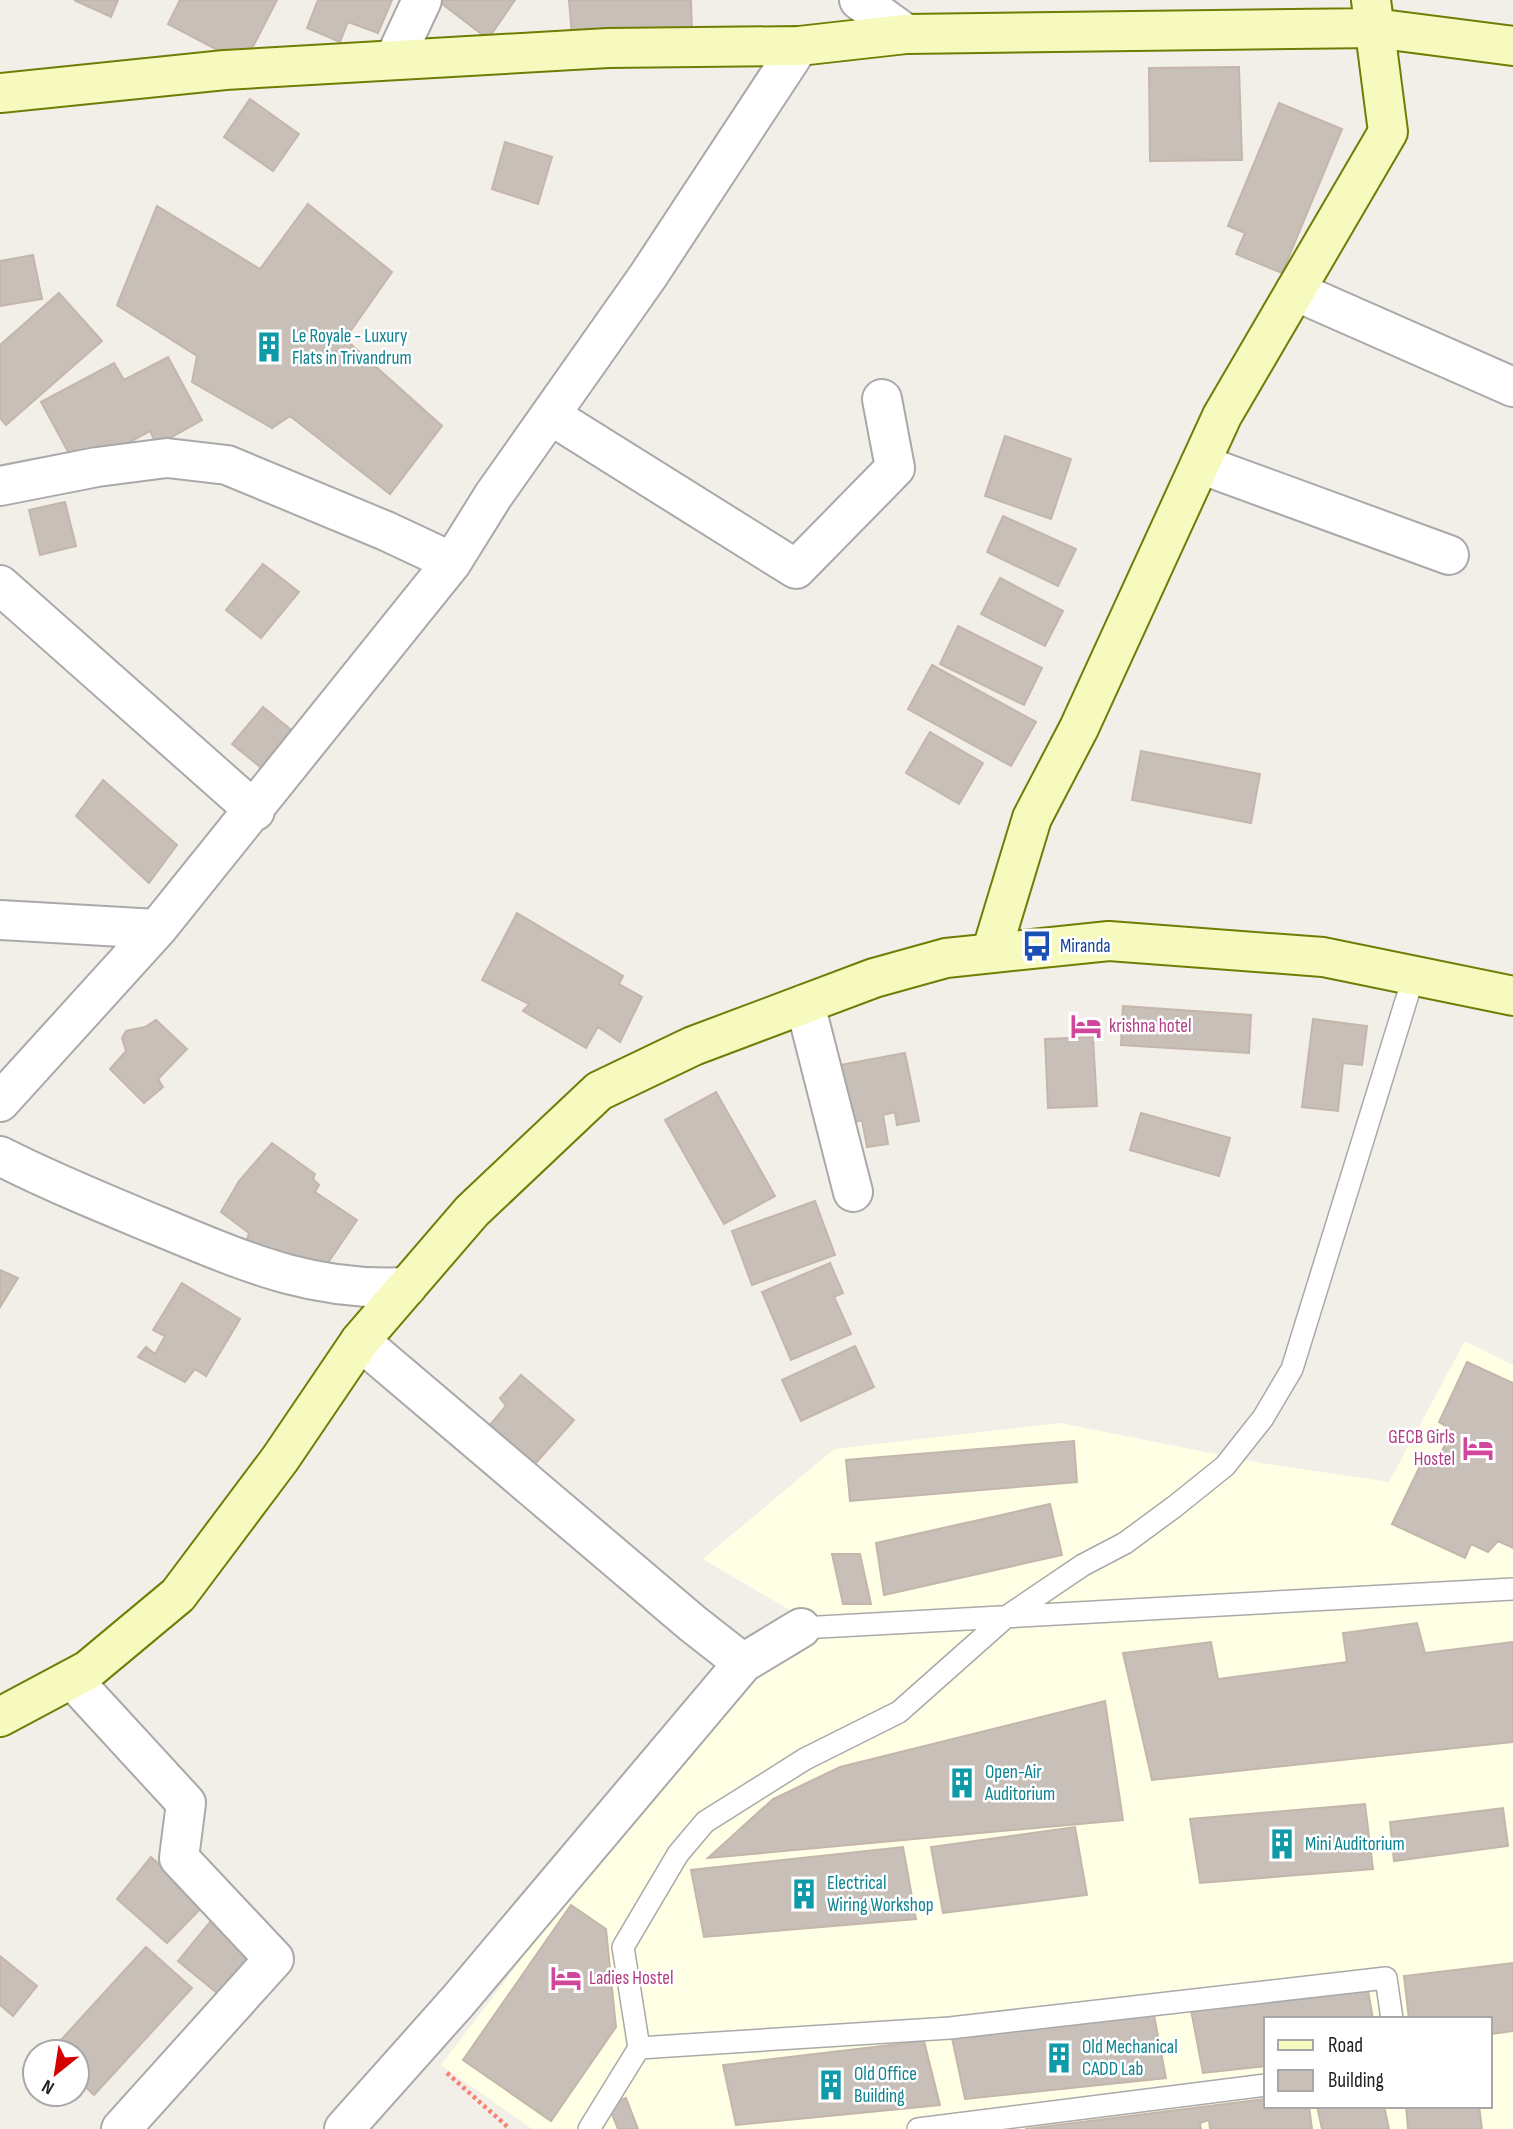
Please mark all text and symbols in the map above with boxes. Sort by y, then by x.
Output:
place label: Le Royale - Luxury Flats in Trivandrum [292,325,412,370]
building icon: Le Royale - Luxury Flats in Trivandrum [252,330,286,364]
bus stop icon: Miranda [1020,929,1054,963]
place label: Miranda [1060,935,1111,958]
hotel icon: krishna hotel [1069,1009,1103,1043]
place label: krishna hotel [1109,1015,1192,1038]
place label: GECB Girls Hostel [1388,1426,1455,1471]
hotel icon: GECB Girls Hostel [1461,1431,1495,1465]
place label: Open-Air Auditorium [984,1761,1055,1806]
building icon: Open-Air Auditorium [945,1766,979,1800]
building icon: Mini Auditorium [1265,1827,1299,1861]
place label: Mini Auditorium [1305,1833,1405,1856]
place label: Electrical Wiring Workshop [827,1872,934,1917]
building icon: Electrical Wiring Workshop [787,1877,821,1911]
hotel icon: Ladies Hostel [549,1961,583,1995]
place label: Ladies Hostel [589,1967,673,1990]
legend [1264,2017,1492,2108]
text: Road [1328,2033,1363,2058]
place label: Old Mechanical CADD Lab [1082,2036,1178,2081]
north arrow [21,2038,91,2108]
building icon: Old Mechanical CADD Lab [1042,2041,1076,2075]
place label: Old Office Building [854,2063,917,2108]
building icon: Old Office Building [814,2068,848,2102]
text: Building [1328,2068,1384,2093]
text: N [38,2074,58,2099]

